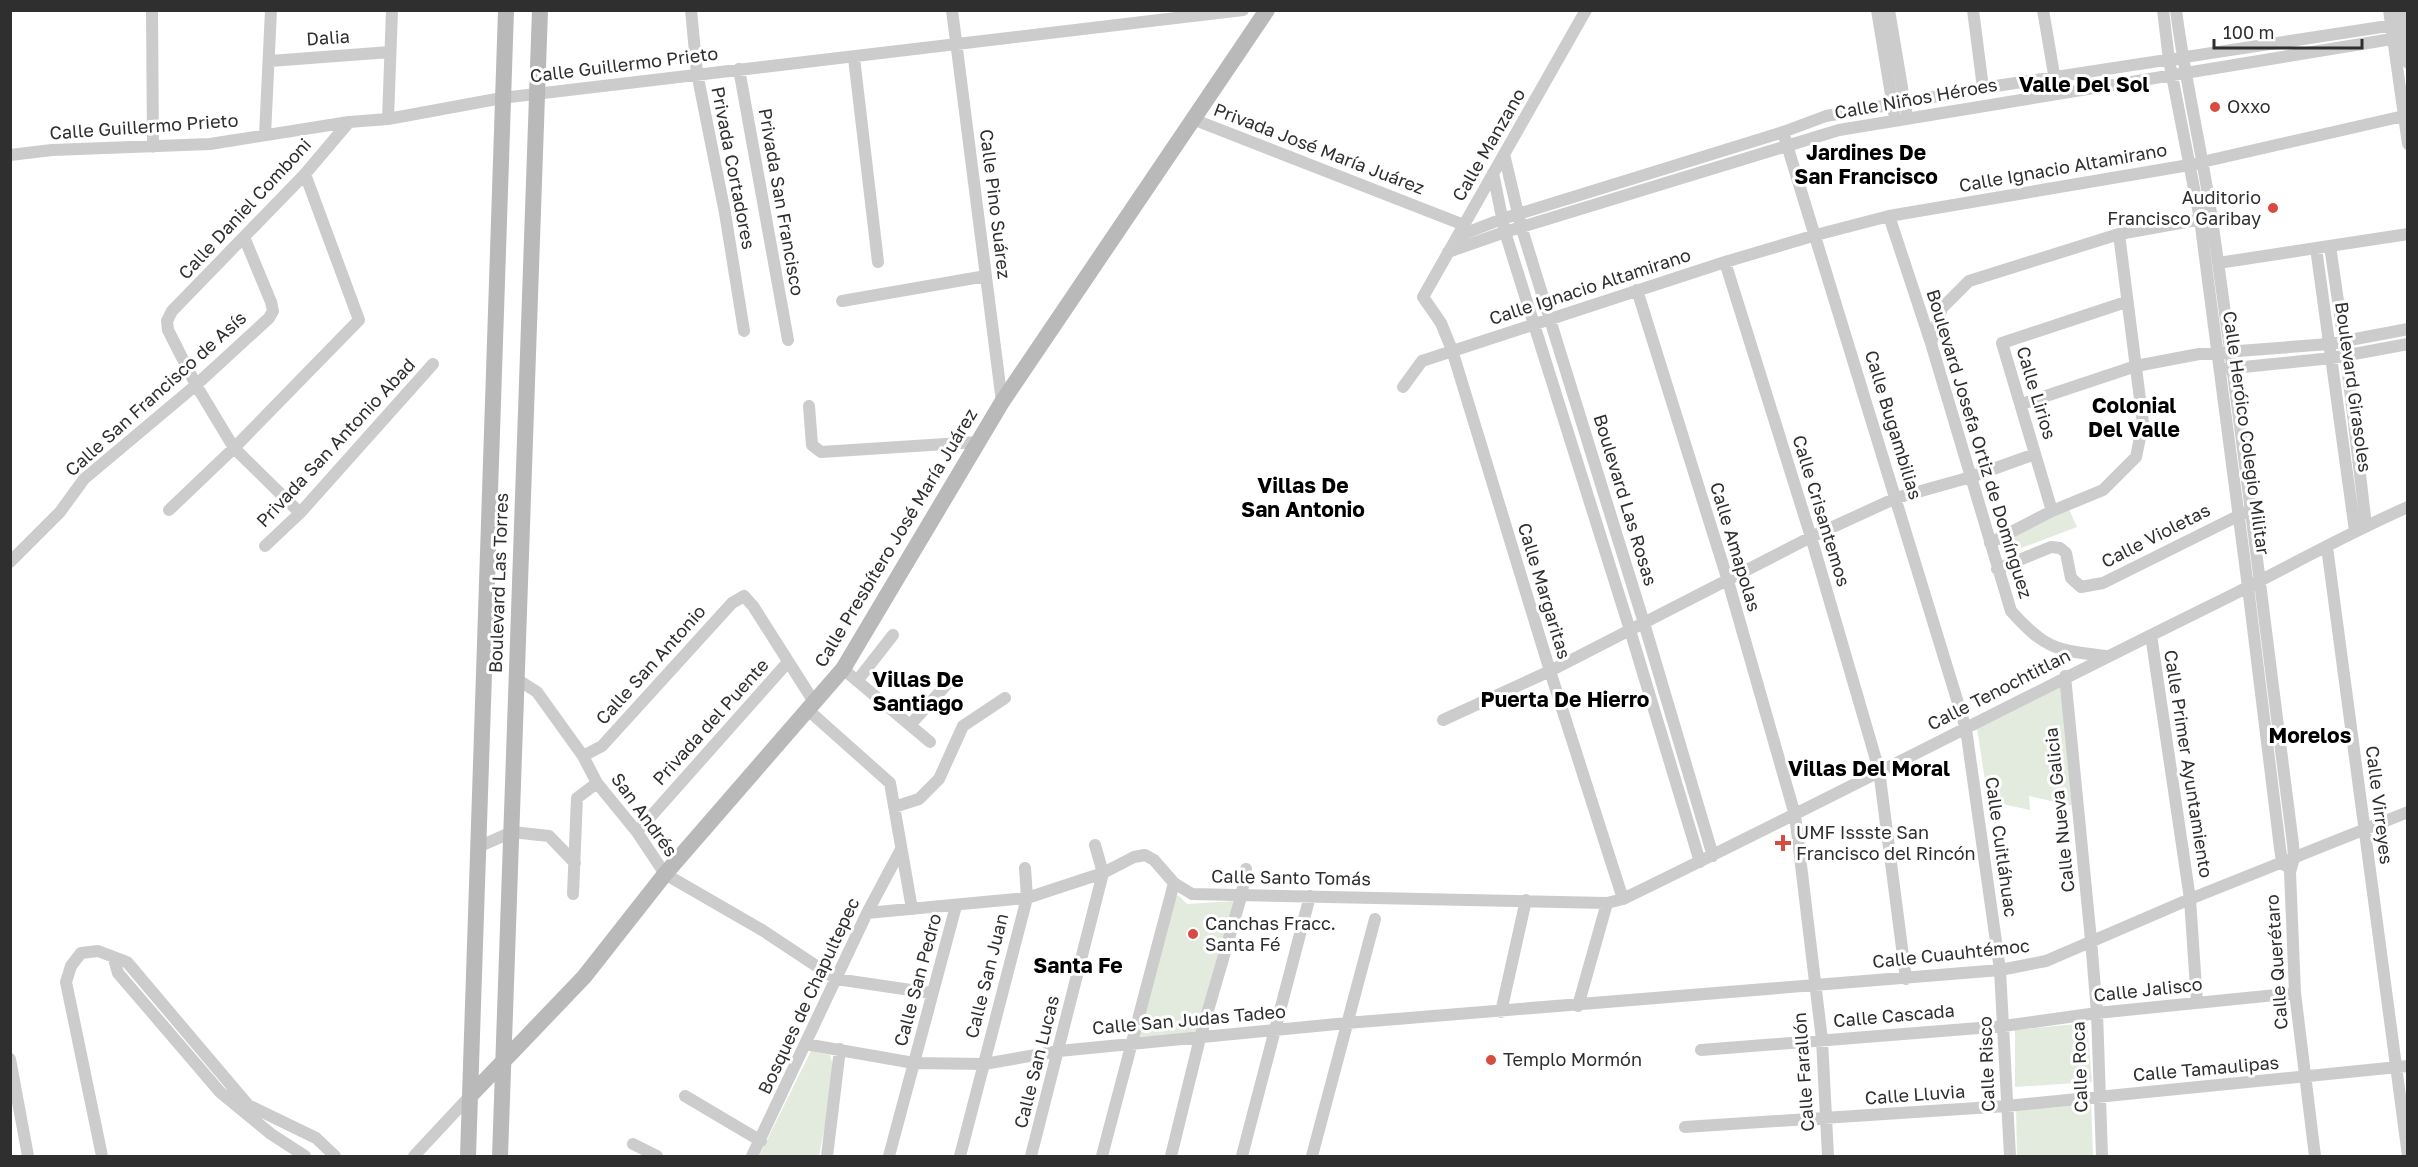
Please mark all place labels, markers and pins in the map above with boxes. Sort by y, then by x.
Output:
place label: Oxxo [2227,95,2271,117]
marker: Oxxo [2208,100,2222,114]
place label: Auditorio Francisco Garibay [2107,186,2261,229]
marker: Auditorio Francisco Garibay [2266,201,2280,215]
place label: UMF Issste San Francisco del Rincón [1796,821,1976,864]
marker: UMF Issste San Francisco del Rincón [1774,834,1792,852]
place label: Canchas Fracc. Santa Fé [1205,912,1336,955]
marker: Canchas Fracc. Santa Fé [1186,927,1200,941]
place label: Templo Mormón [1503,1048,1642,1070]
marker: Templo Mormón [1484,1053,1498,1067]

